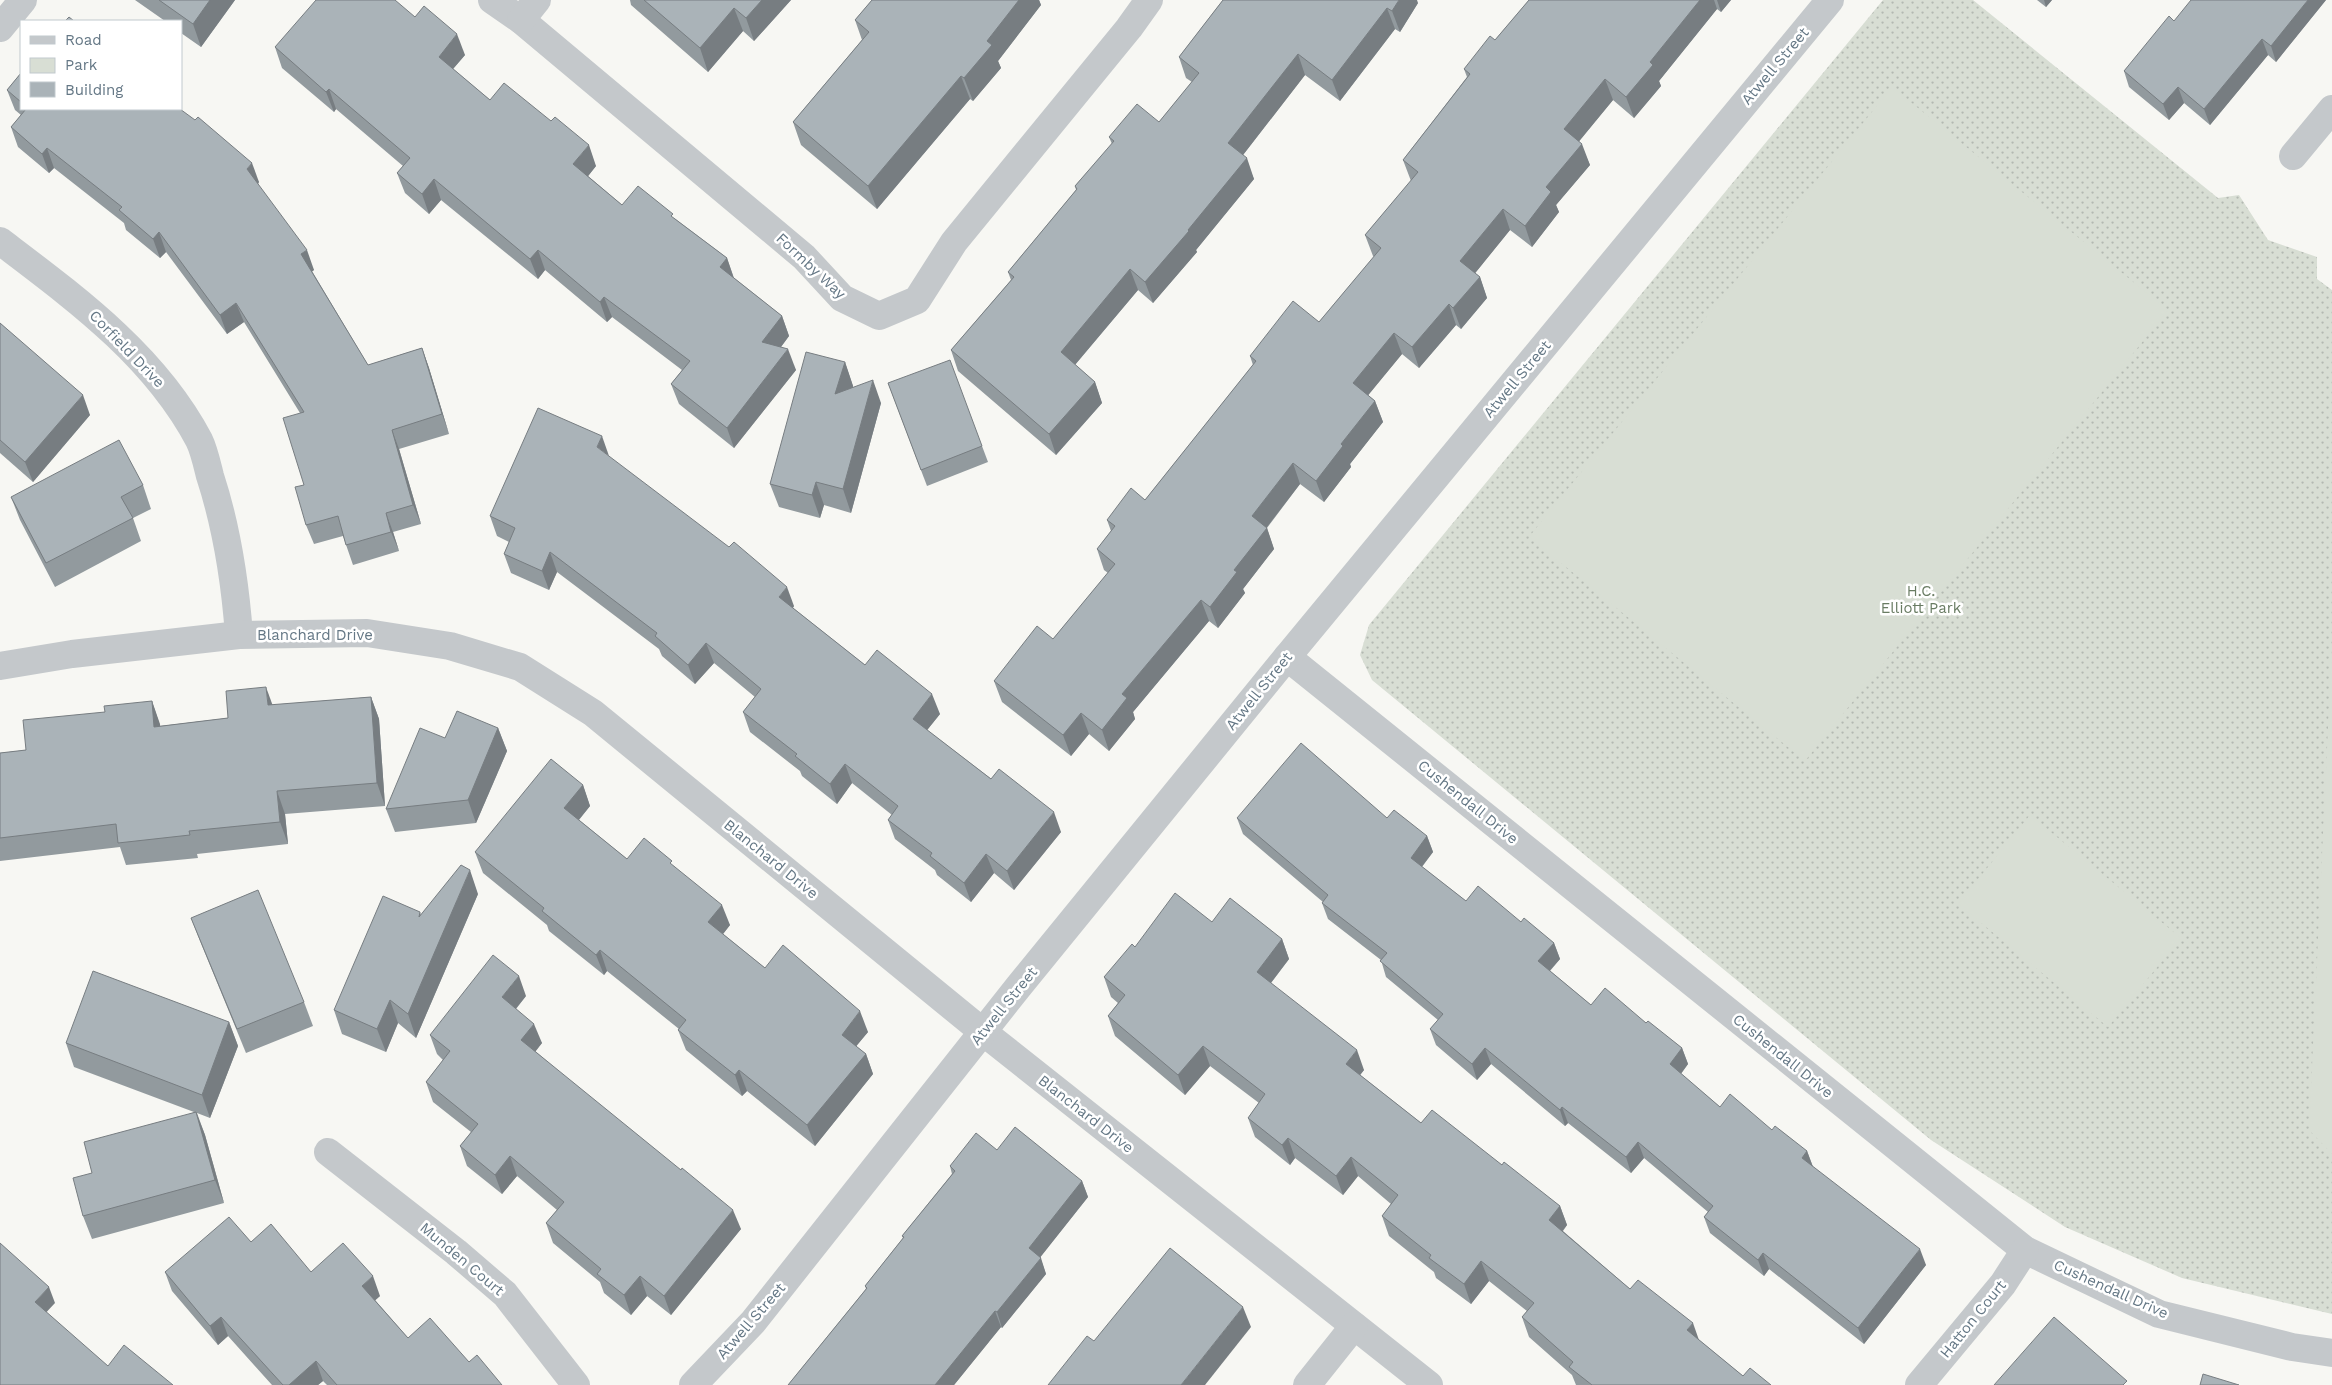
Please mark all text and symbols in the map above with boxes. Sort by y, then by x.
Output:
legend [20,20,182,110]
street label: Atwell Street [1737,23,1813,108]
text: Road [65,31,102,49]
text: Park [65,56,98,74]
text: Building [65,81,123,99]
street label: Formby Way [772,229,850,303]
street label: Corfield Drive [86,307,168,391]
street label: Atwell Street [1479,336,1555,421]
park label: H.C. Elliott Park [1881,582,1962,617]
street label: Blanchard Drive [257,626,373,644]
street label: Atwell Street [1222,648,1297,734]
street label: Cushendall Drive [1414,756,1522,848]
street label: Blanchard Drive [720,815,822,903]
street label: Atwell Street [967,963,1042,1049]
street label: Cushendall Drive [1729,1010,1837,1102]
street label: Blanchard Drive [1035,1071,1137,1157]
street label: Munden Court [416,1219,508,1300]
street label: Cushendall Drive [2051,1256,2171,1322]
street label: Hatton Court [1936,1276,2010,1361]
street label: Atwell Street [713,1279,790,1363]

